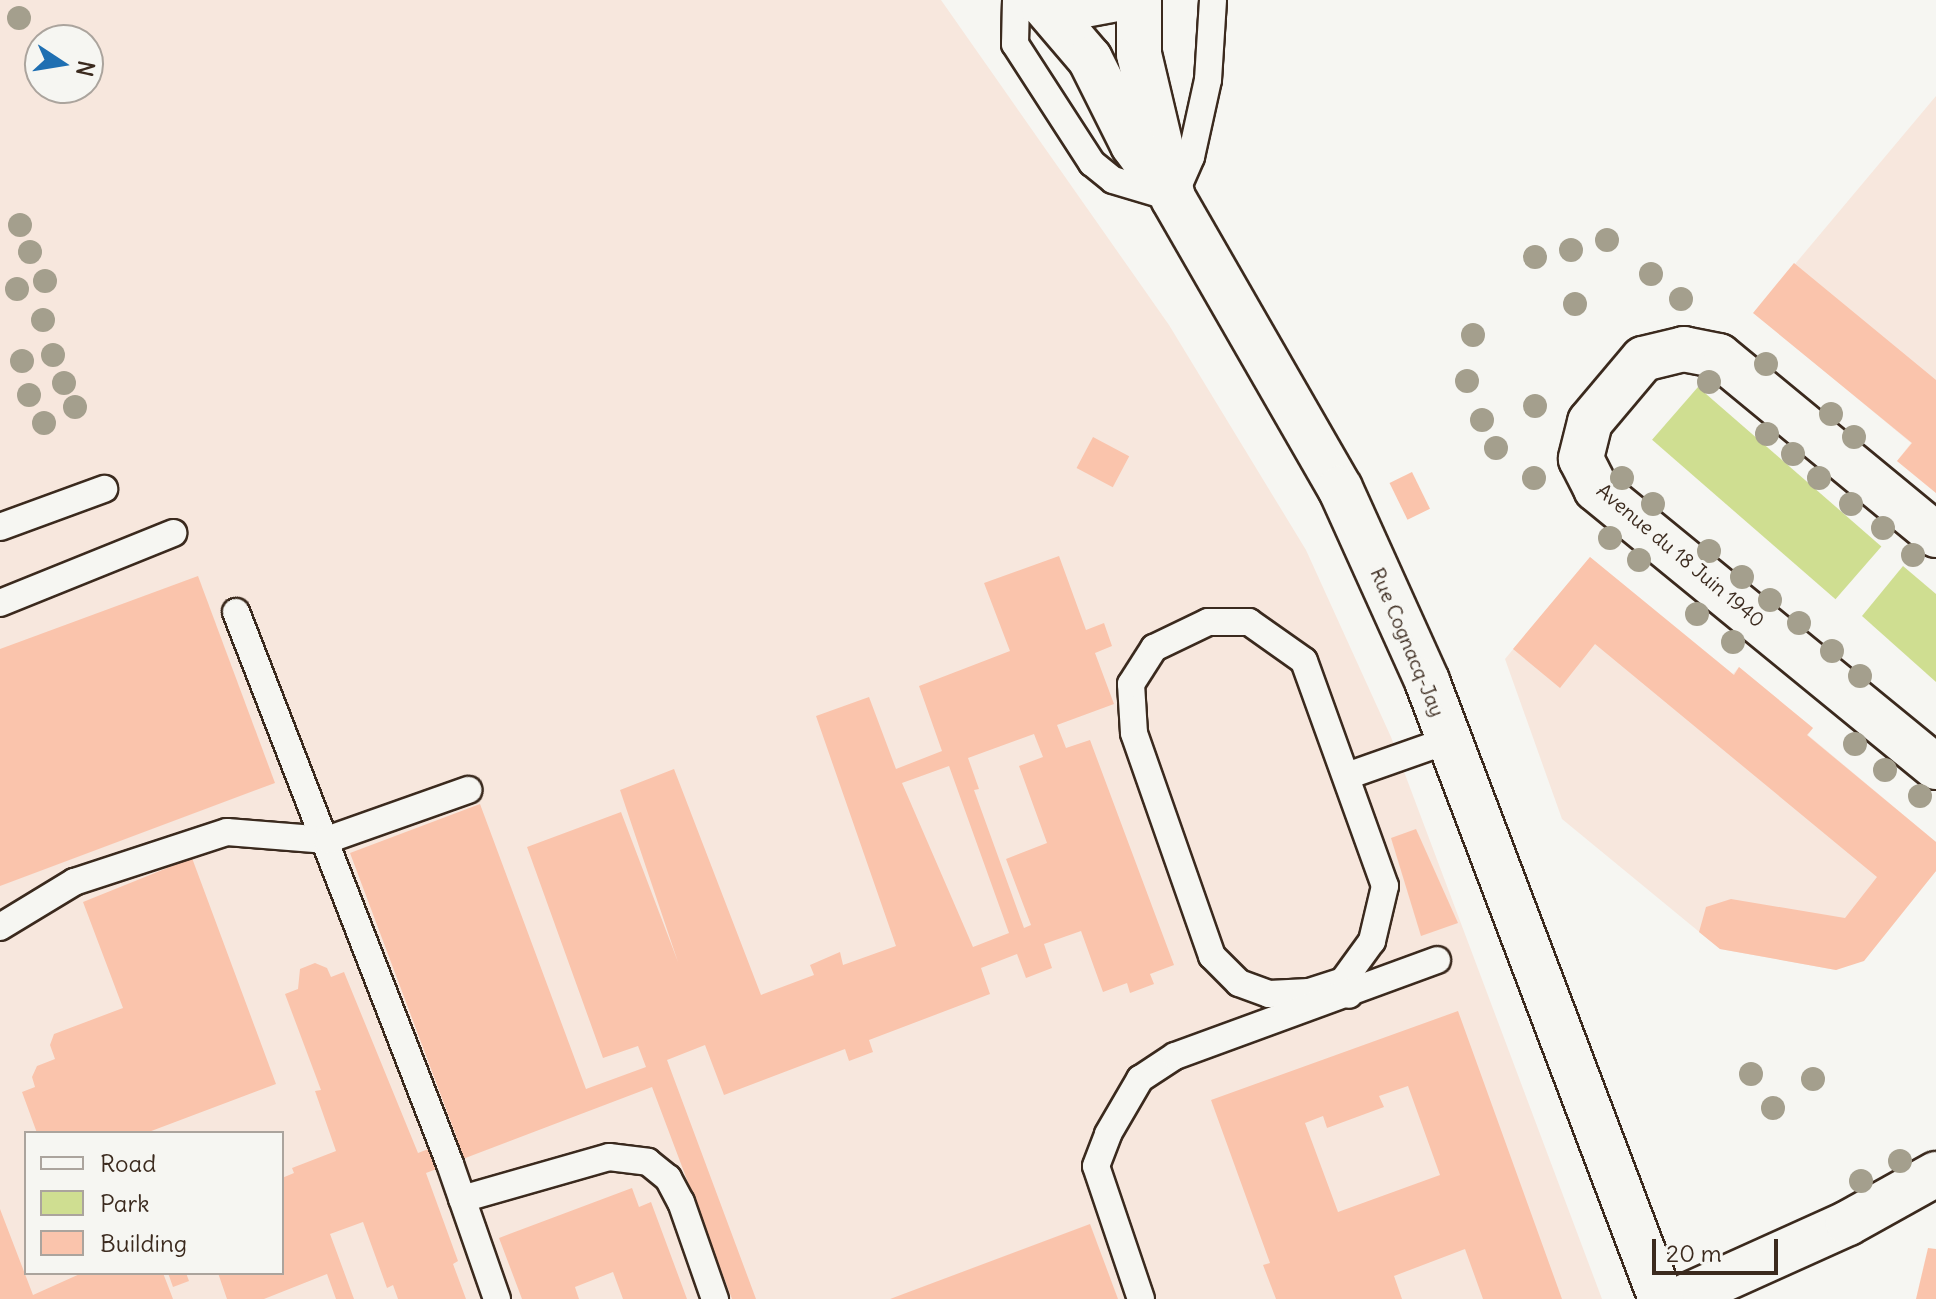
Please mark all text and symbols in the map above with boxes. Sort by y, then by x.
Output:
north arrow [24,24,104,104]
text: N [70,58,101,79]
street label: Avenue du 18 Juin 1940 [1592,478,1770,632]
street label: Rue Cognacq-Jay [1366,564,1450,720]
legend [24,1131,284,1275]
text: Road [100,1148,156,1178]
text: Park [100,1188,150,1218]
scale bar [1656,1223,1782,1273]
text: Building [100,1228,187,1258]
text: 20 m [1666,1238,1722,1268]

